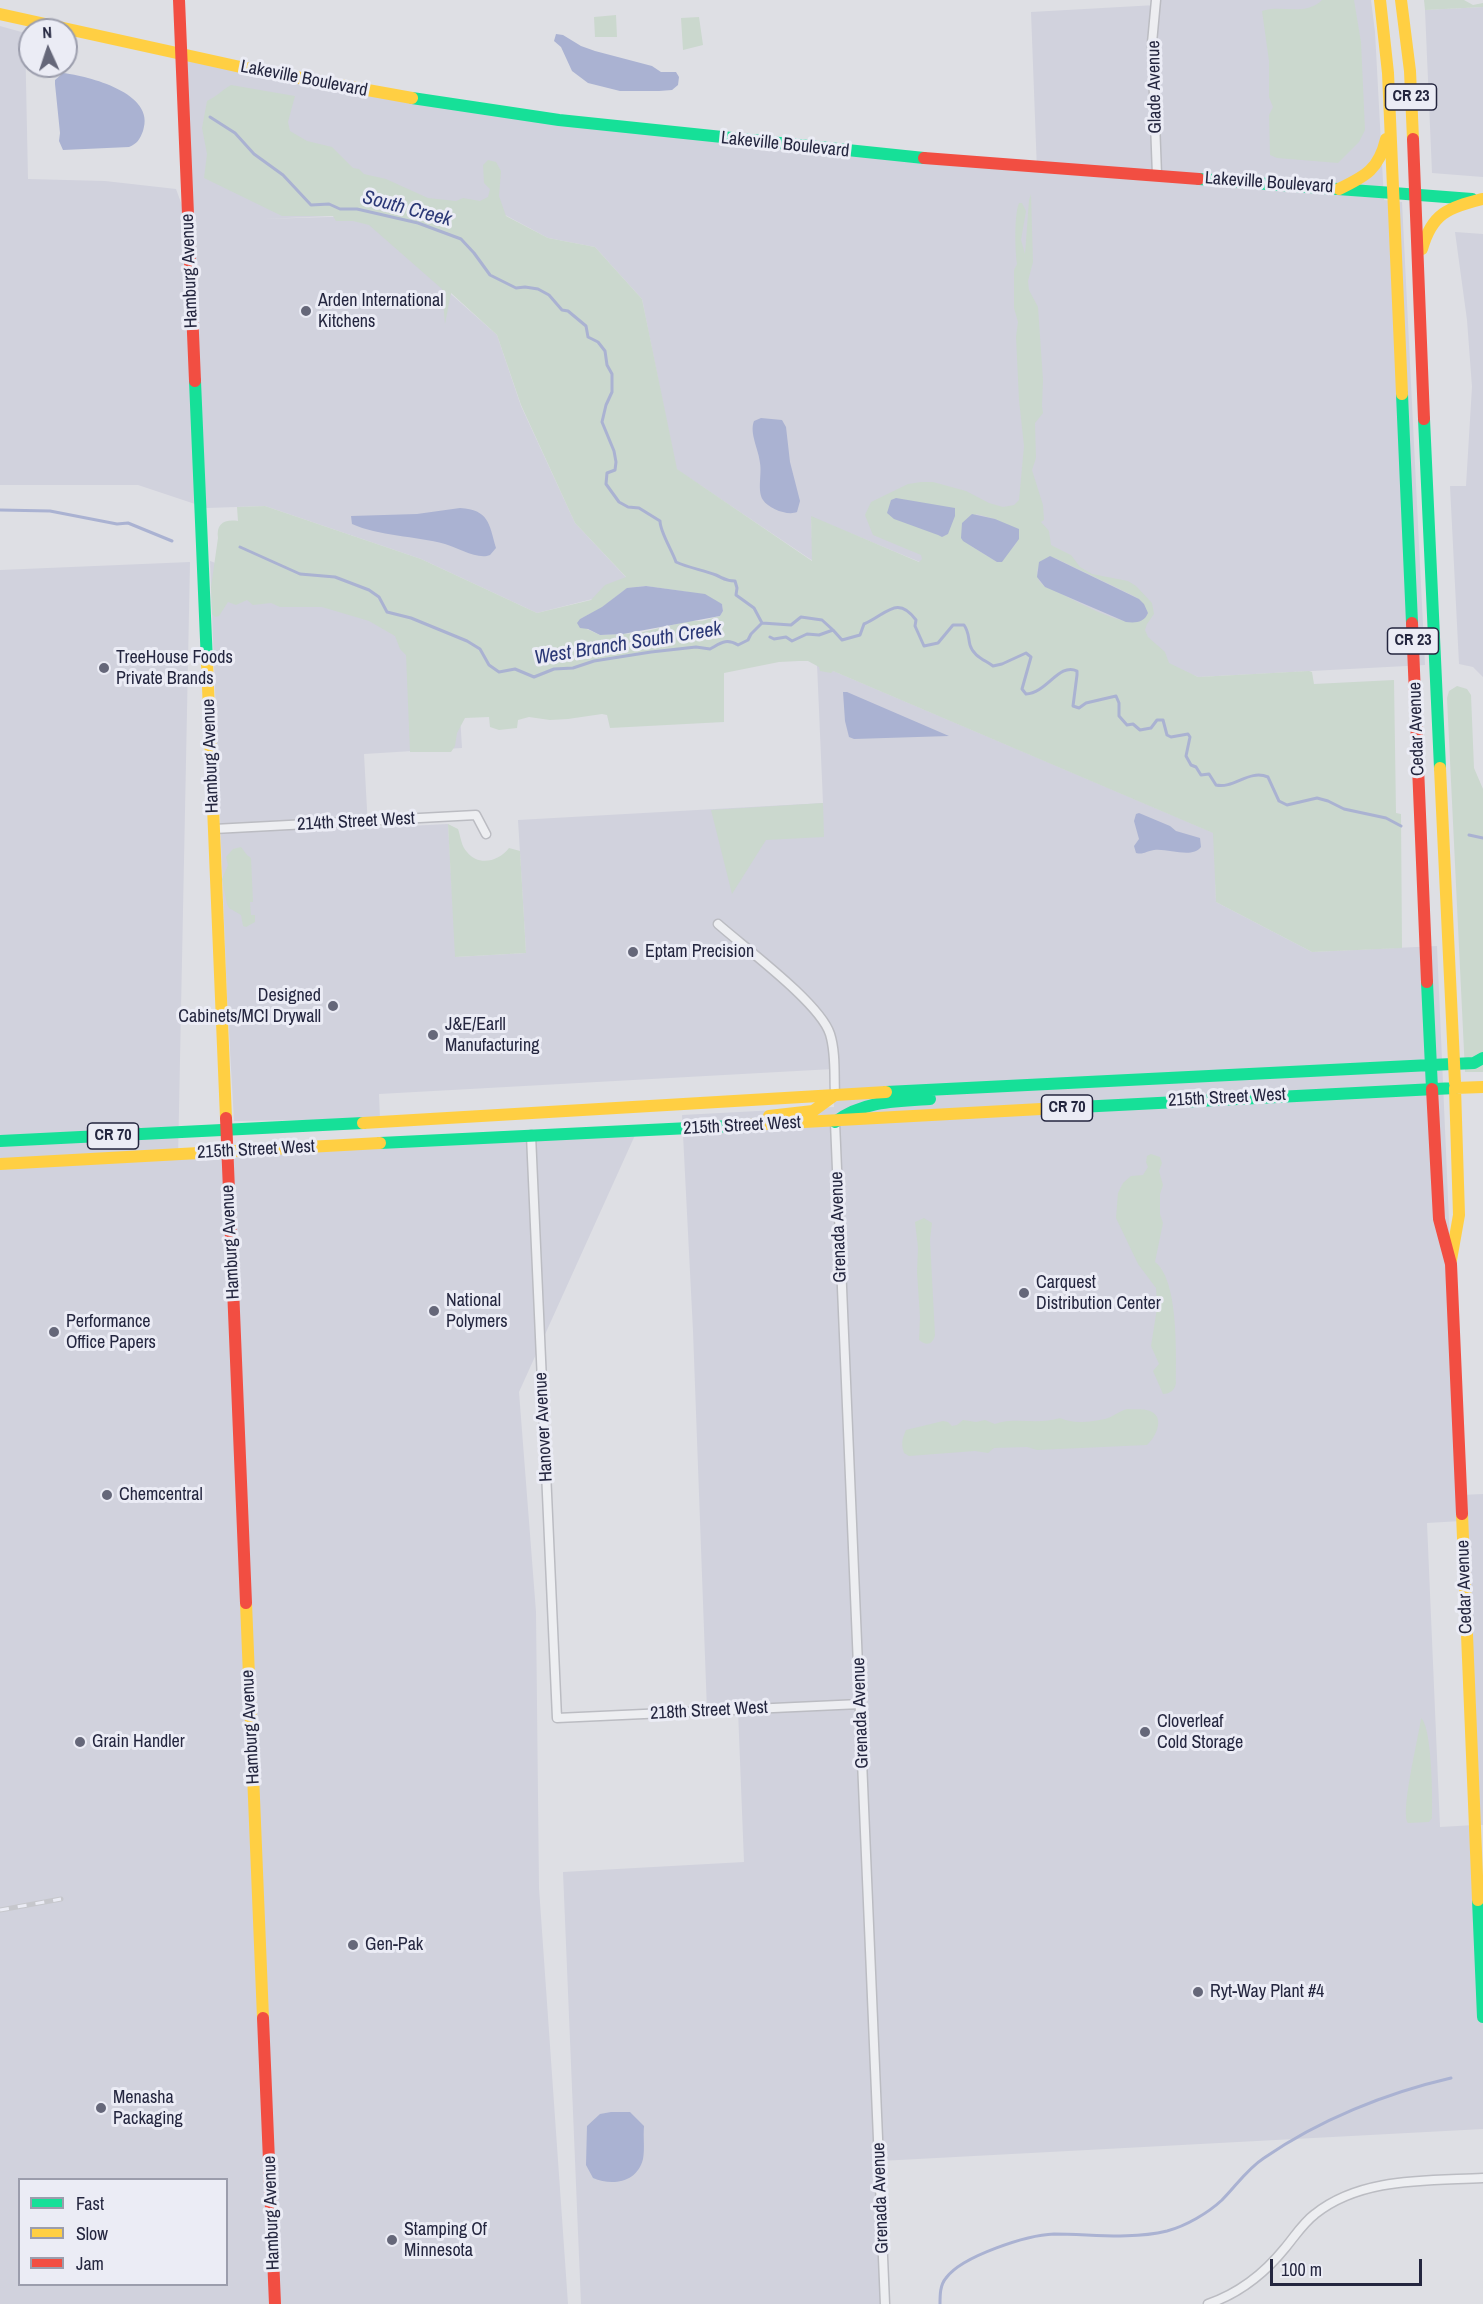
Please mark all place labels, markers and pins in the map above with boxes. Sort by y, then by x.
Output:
place label: Arden International Kitchens [318,290,444,332]
marker: Arden International Kitchens [299,304,313,318]
place label: TreeHouse Foods Private Brands [116,647,233,690]
marker: TreeHouse Foods Private Brands [97,661,111,675]
place label: Eptam Precision [645,941,754,963]
marker: Eptam Precision [626,945,640,959]
place label: Designed Cabinets/MCI Drywall [178,985,321,1028]
marker: Designed Cabinets/MCI Drywall [326,999,340,1013]
place label: J&E/Earll Manufacturing [445,1014,539,1056]
marker: J&E/Earll Manufacturing [426,1028,440,1042]
place label: Carquest Distribution Center [1036,1272,1161,1314]
marker: Carquest Distribution Center [1017,1286,1031,1300]
place label: National Polymers [446,1290,508,1332]
marker: National Polymers [427,1304,441,1318]
place label: Performance Office Papers [66,1311,156,1354]
marker: Performance Office Papers [47,1325,61,1339]
place label: Chemcentral [119,1484,203,1506]
marker: Chemcentral [100,1488,114,1502]
place label: Cloverleaf Cold Storage [1157,1711,1243,1754]
marker: Cloverleaf Cold Storage [1138,1725,1152,1739]
place label: Grain Handler [92,1731,185,1753]
marker: Grain Handler [73,1735,87,1749]
place label: Gen-Pak [365,1934,423,1956]
marker: Gen-Pak [346,1938,360,1952]
place label: Ryt-Way Plant #4 [1210,1981,1324,2003]
marker: Ryt-Way Plant #4 [1191,1985,1205,1999]
place label: Menasha Packaging [113,2087,183,2130]
marker: Menasha Packaging [94,2101,108,2115]
place label: Stamping Of Minnesota [404,2219,487,2262]
marker: Stamping Of Minnesota [385,2233,399,2247]

